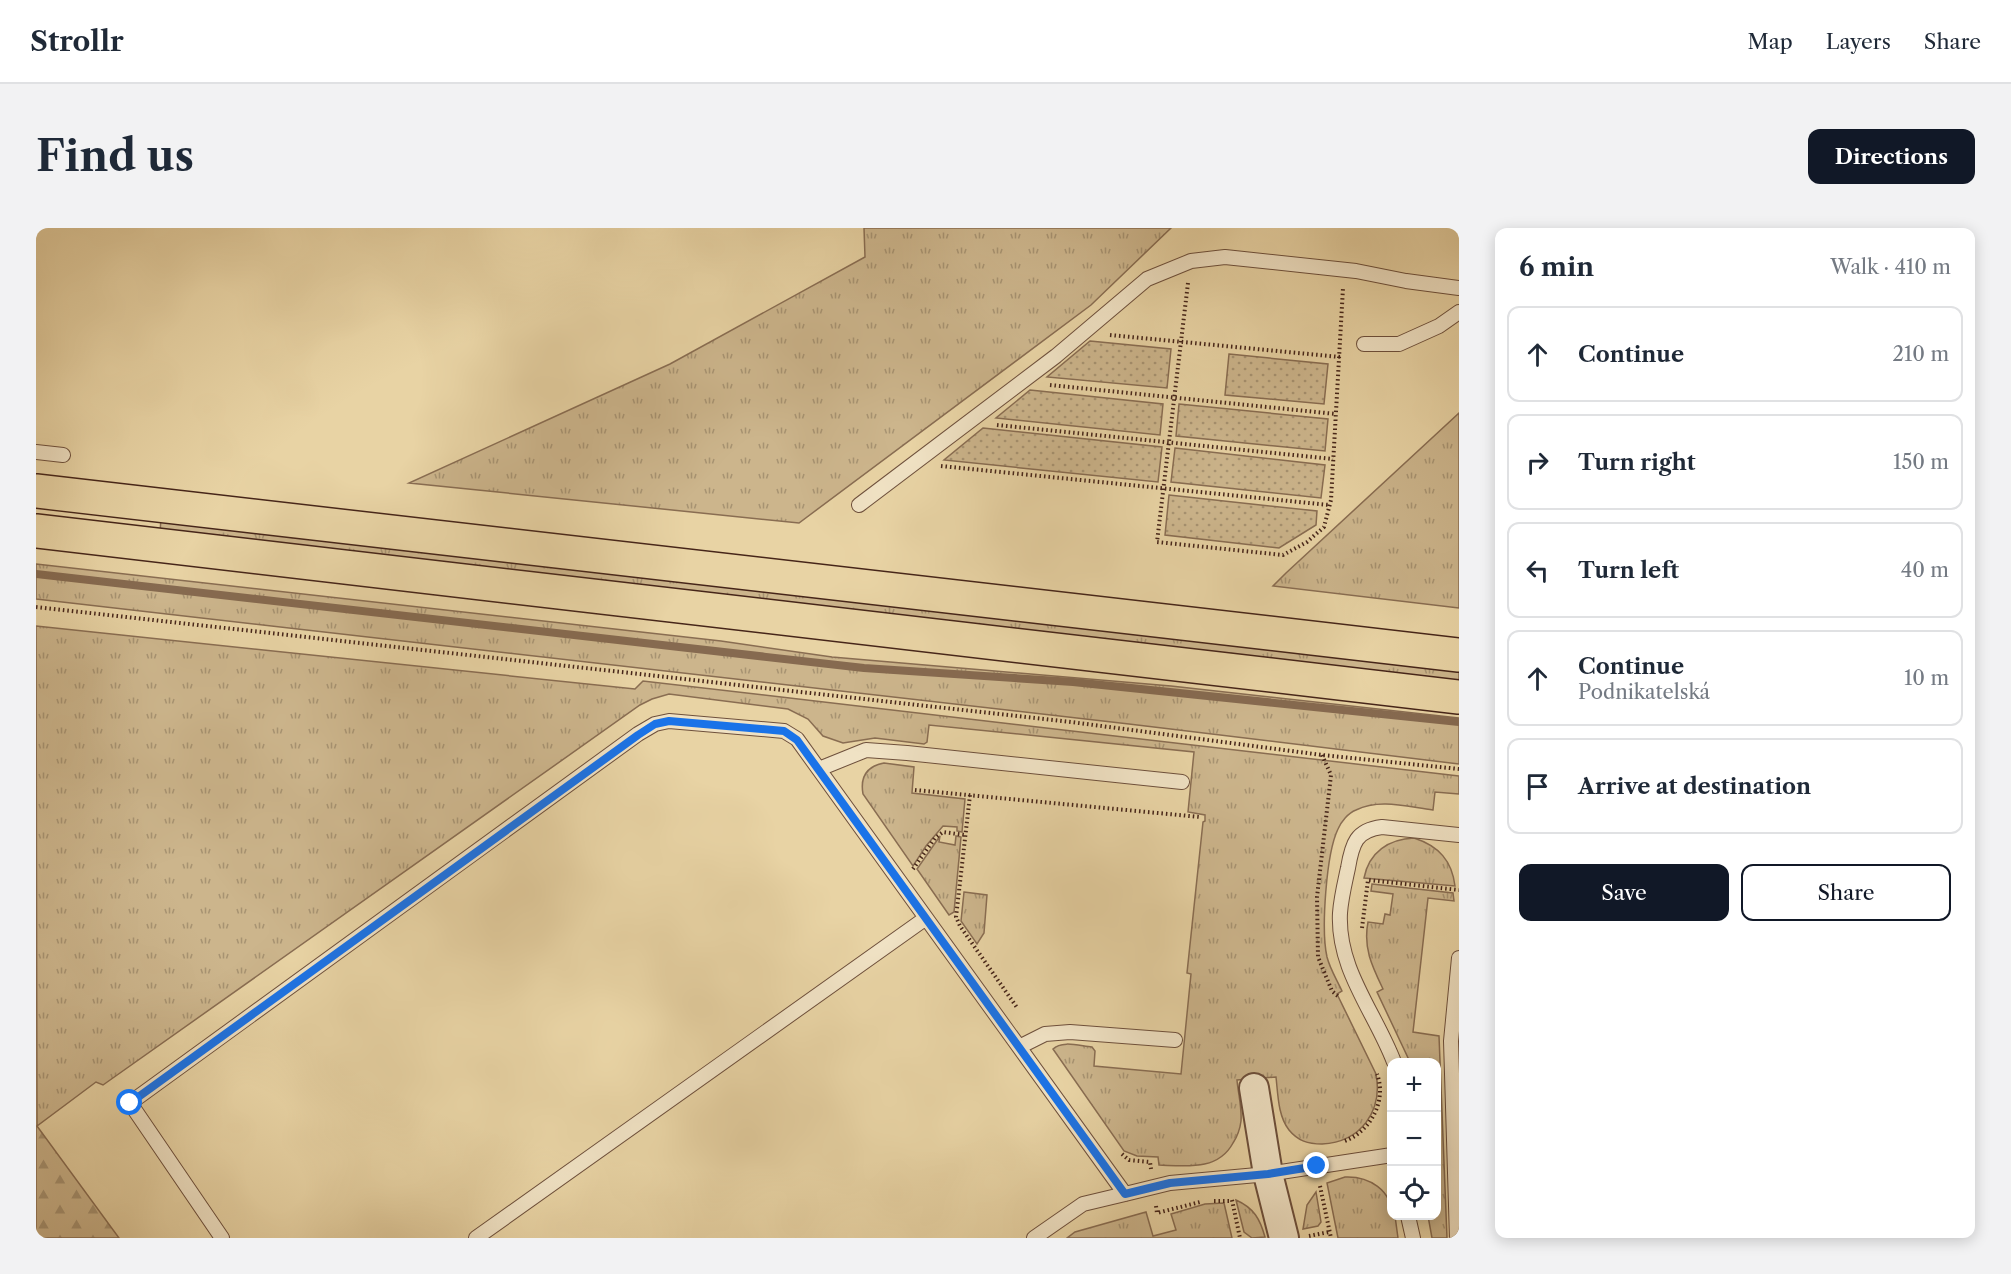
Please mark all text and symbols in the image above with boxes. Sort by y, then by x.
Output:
text: Strollr [30,24,124,58]
text: Map [1748,29,1793,54]
text: Layers [1826,29,1891,54]
text: Share [1924,29,1981,54]
button: Directions [1808,129,1975,184]
text: Find us [36,130,194,182]
text: 6 min [1519,251,1594,283]
text: Walk · 410 m [1830,255,1951,279]
icon: ahead [1521,338,1554,371]
text: Continue [1578,341,1684,368]
text: 210 m [1892,342,1949,366]
icon: right [1521,446,1554,479]
text: Turn right [1578,449,1696,476]
text: 150 m [1893,450,1949,474]
icon: left [1521,554,1554,587]
text: Turn left [1578,557,1679,584]
text: 40 m [1901,558,1949,582]
text: Continue [1578,653,1684,680]
icon: ahead [1521,662,1554,695]
text: 10 m [1904,666,1949,690]
text: Podnikatelská [1578,680,1710,704]
icon: arrive [1521,770,1554,803]
text: Arrive at destination [1578,773,1811,800]
button: Save [1519,864,1729,921]
button: Share [1741,864,1951,921]
map controls [1387,1058,1441,1220]
button: + [1387,1058,1441,1112]
route start [116,1089,142,1115]
button: − [1387,1112,1441,1166]
route end [1303,1152,1329,1178]
button: locate [1387,1166,1441,1220]

